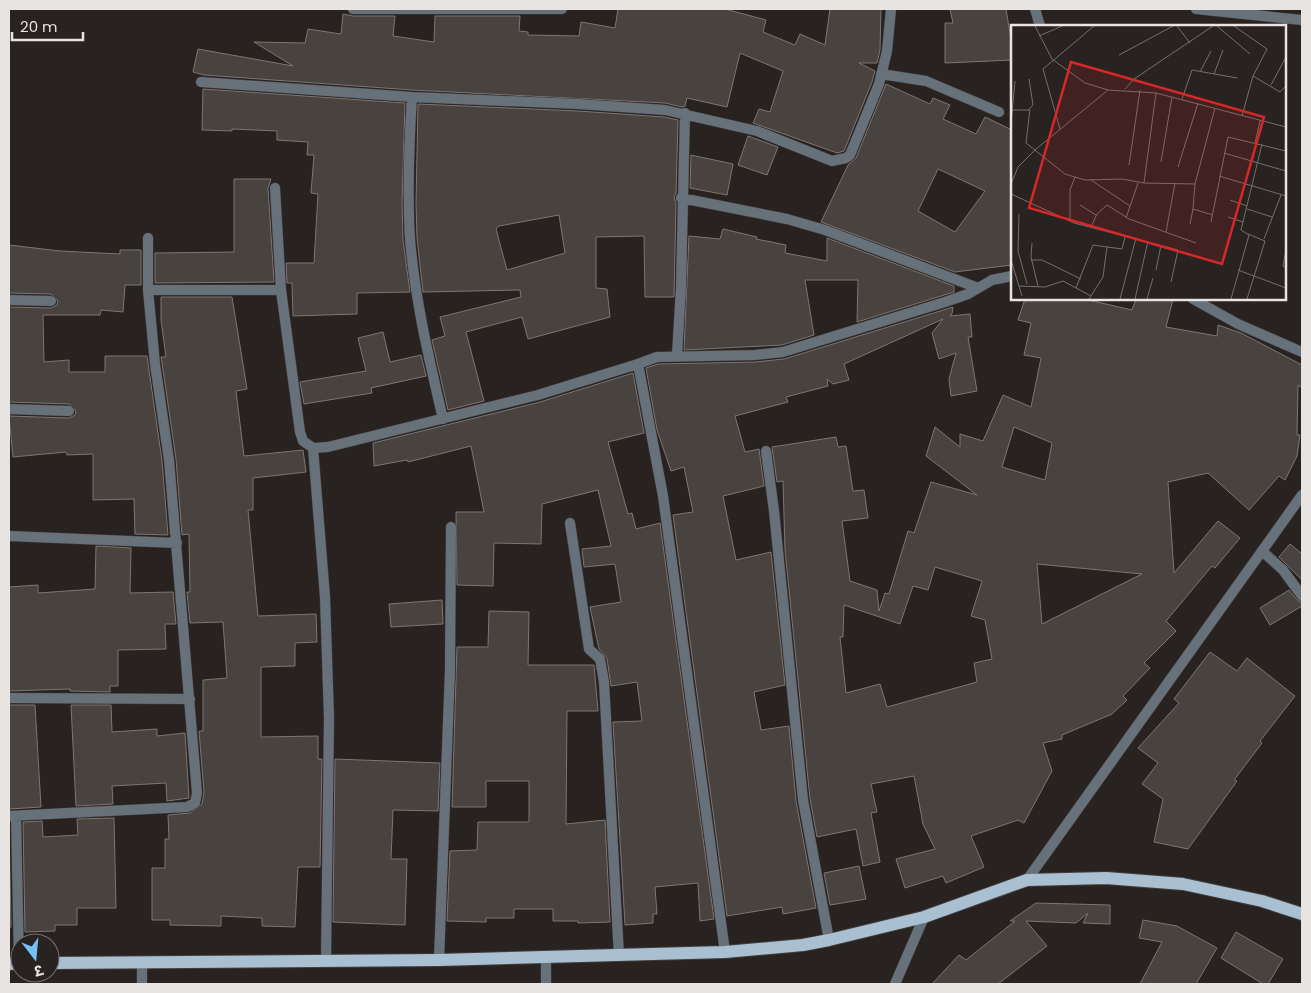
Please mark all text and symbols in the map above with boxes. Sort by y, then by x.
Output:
scale bar [12,10,84,42]
text: 20 m [20,16,58,37]
inset map [1011,25,1286,300]
north arrow [10,933,60,983]
text: उ [31,960,46,981]

